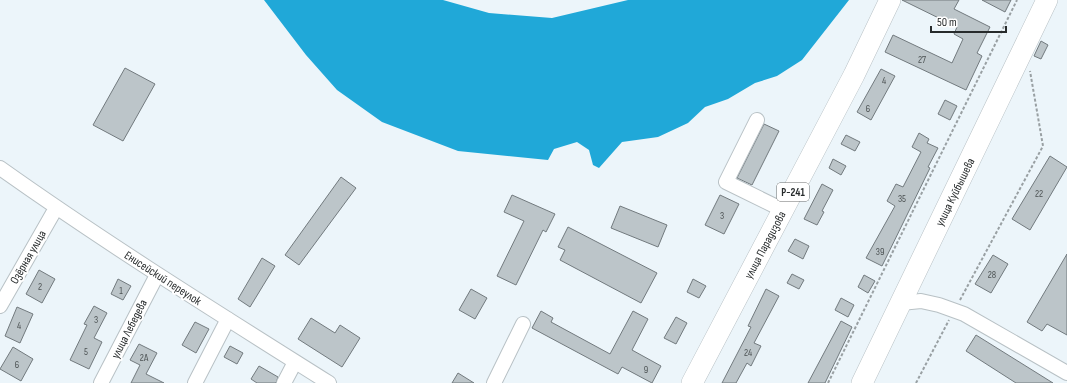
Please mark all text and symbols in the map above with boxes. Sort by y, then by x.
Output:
scale bar [931,8,1006,34]
text: 50 m [937,15,957,30]
house number: 27 [918,54,926,66]
house number: 4 [882,75,886,87]
house number: 6 [866,103,870,115]
street label: улица Куйбышева [932,155,979,229]
road number: Р-241 [777,183,809,201]
house number: 22 [1035,188,1043,200]
house number: 35 [898,193,906,205]
street label: улица Парадизова [741,208,790,282]
house number: 3 [720,210,724,222]
street label: Озёрная улица [7,227,50,287]
house number: 39 [876,246,884,258]
street label: Енисейский переулок [121,248,204,309]
house number: 28 [988,269,996,281]
house number: 2 [38,281,42,293]
house number: 1 [119,285,123,297]
street label: улица Лебедева [108,297,151,361]
house number: 3 [94,314,98,326]
house number: 4 [17,320,21,332]
house number: 5 [84,346,88,358]
house number: 24 [744,347,752,359]
house number: 2А [140,352,149,364]
house number: 6 [15,359,19,371]
house number: 9 [644,364,648,376]

